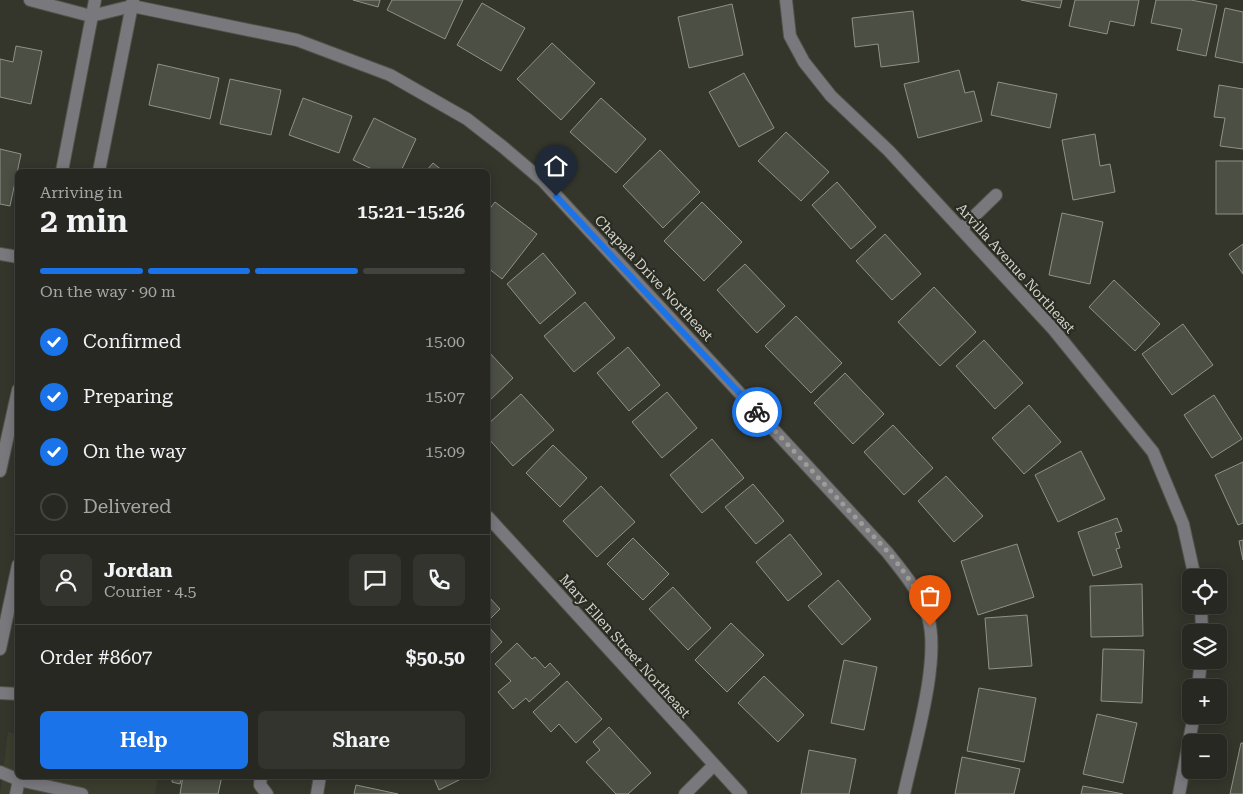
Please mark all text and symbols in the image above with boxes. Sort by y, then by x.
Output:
pin [535,145,577,196]
icon: home [542,152,570,180]
text: Arriving in [40,183,123,202]
text: 15:21–15:26 [357,200,465,223]
street label: Arvilla Avenue Northeast [954,200,1078,336]
text: 2 min [40,202,128,240]
street label: Chapala Drive Northeast [592,212,716,344]
text: On the way · 90 m [40,282,176,301]
icon: check [40,328,68,356]
text: Confirmed [83,330,181,353]
text: 15:00 [425,332,465,351]
icon: check [40,383,68,411]
text: Preparing [83,385,173,408]
text: 15:07 [425,387,465,406]
courier [732,387,782,437]
icon: bike [743,398,771,426]
icon: check [40,438,68,466]
text: On the way [83,440,186,463]
text: 15:09 [425,442,465,461]
text: Delivered [83,495,171,518]
button: person [40,554,92,606]
button: chat [349,554,401,606]
button: phone [413,554,465,606]
text: Jordan [104,559,173,582]
map controls [1182,569,1227,779]
button: locate [1182,569,1227,614]
street label: Mary Ellen Street Northeast [556,571,694,721]
pin [909,575,951,626]
text: Courier · 4.5 [104,582,197,601]
icon: bag [916,582,944,610]
button: layers [1182,624,1227,669]
text: Order #8607 [40,646,152,669]
text: $50.50 [406,646,465,669]
button: + [1182,679,1227,724]
button: Help [40,711,248,769]
button: Share [258,711,465,769]
button: − [1182,734,1227,779]

